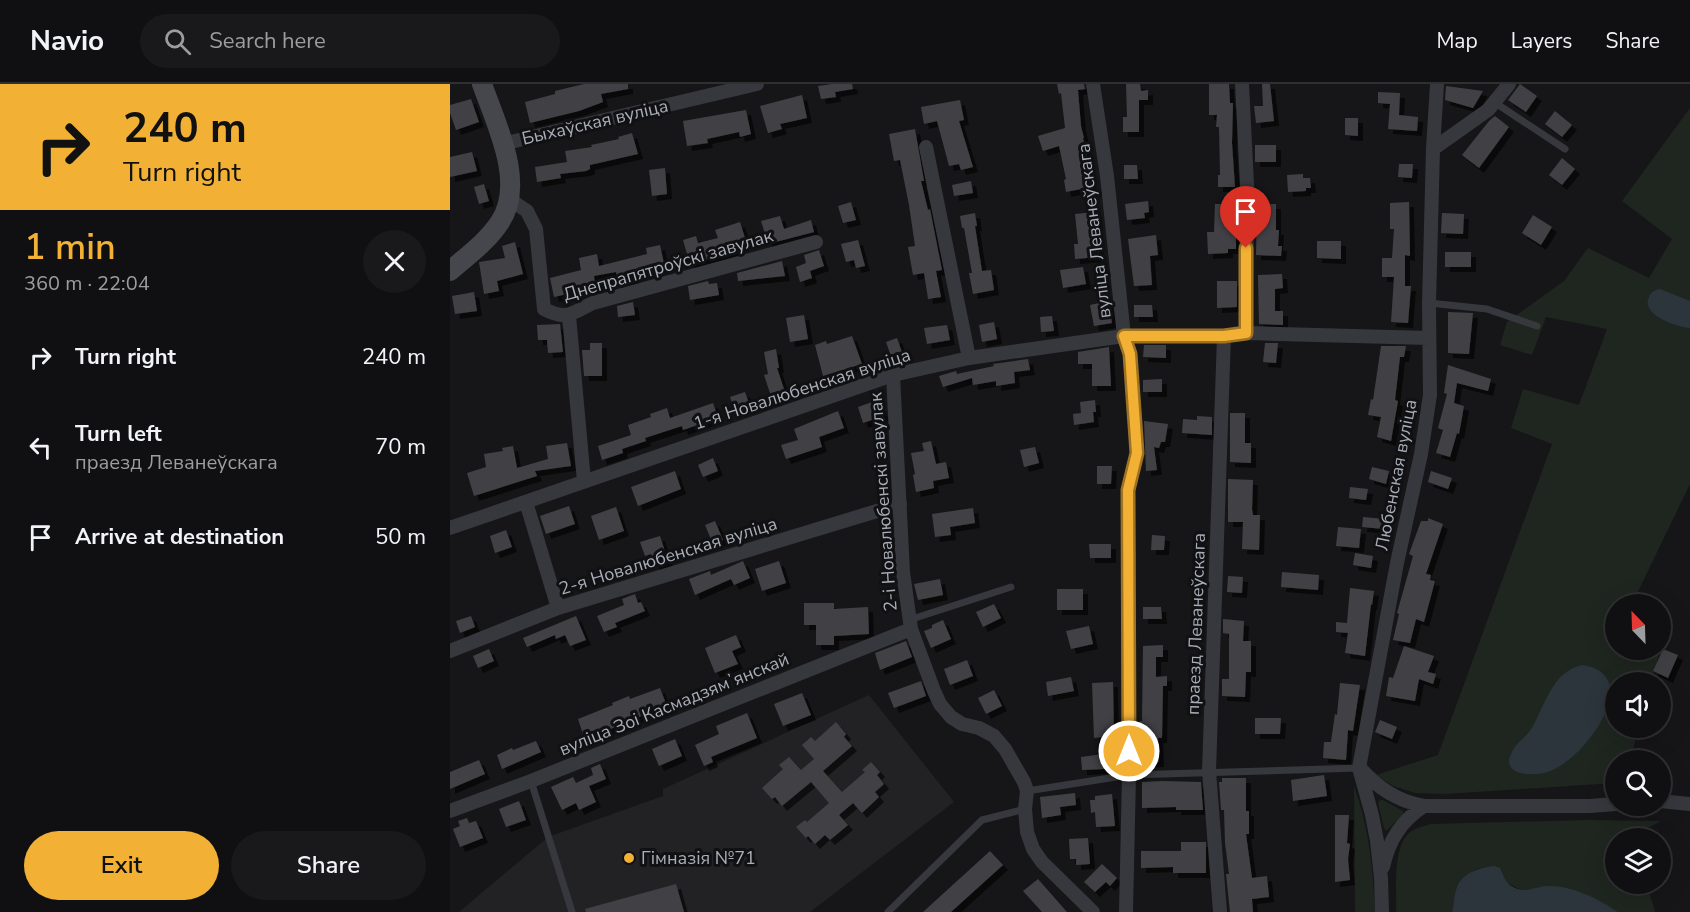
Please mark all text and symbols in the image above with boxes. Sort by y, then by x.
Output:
search box [140,14,560,68]
text: Navio [30,22,104,60]
icon: search [161,25,194,58]
text: Search here [209,26,326,56]
text: Map [1436,27,1478,55]
text: Layers [1511,27,1572,55]
text: Share [1605,27,1660,55]
street label: Быхаўская вуліца [519,93,671,151]
text: 240 m [123,100,247,157]
icon: right [24,108,102,186]
street label: вуліца Леванеўскага [1071,142,1117,320]
text: Turn right [123,154,241,191]
pin [1220,186,1271,248]
icon: arrive [1229,195,1262,228]
text: 1 min [24,223,116,272]
street label: Днепрапятроўскі завулак [560,223,776,306]
button: close [363,230,426,293]
text: 360 m · 22:04 [24,270,150,297]
icon: right [24,341,57,374]
text: Turn right [75,342,176,372]
text: 240 m [362,342,426,372]
street label: 1-я Новалюбенская вуліца [690,343,914,435]
street label: 2-і Новалюбенскі завулак [863,391,903,612]
street label: Любенская вуліца [1370,397,1422,553]
text: Turn left [75,419,162,449]
icon: left [24,431,57,464]
text: 70 m [375,432,426,462]
text: праезд Леванеўскага [75,449,278,476]
street label: 2-я Новалюбенская вуліца [556,511,780,601]
icon: arrive [24,521,57,554]
text: Arrive at destination [75,522,284,552]
text: 50 m [375,522,426,552]
street label: праезд Леванеўскага [1181,532,1211,716]
north arrow [1605,594,1671,660]
map controls [1605,594,1671,894]
street label: вуліца Зоі Касмадзямʼянскай [555,647,793,761]
button: sound [1605,672,1671,738]
position arrow [1097,719,1161,783]
button: search [1605,750,1671,816]
button: layers [1605,828,1671,894]
button: Exit [24,831,219,900]
button: Share [231,831,426,900]
place label: Гімназія №71 [641,846,756,870]
marker: Гімназія №71 [622,851,636,865]

